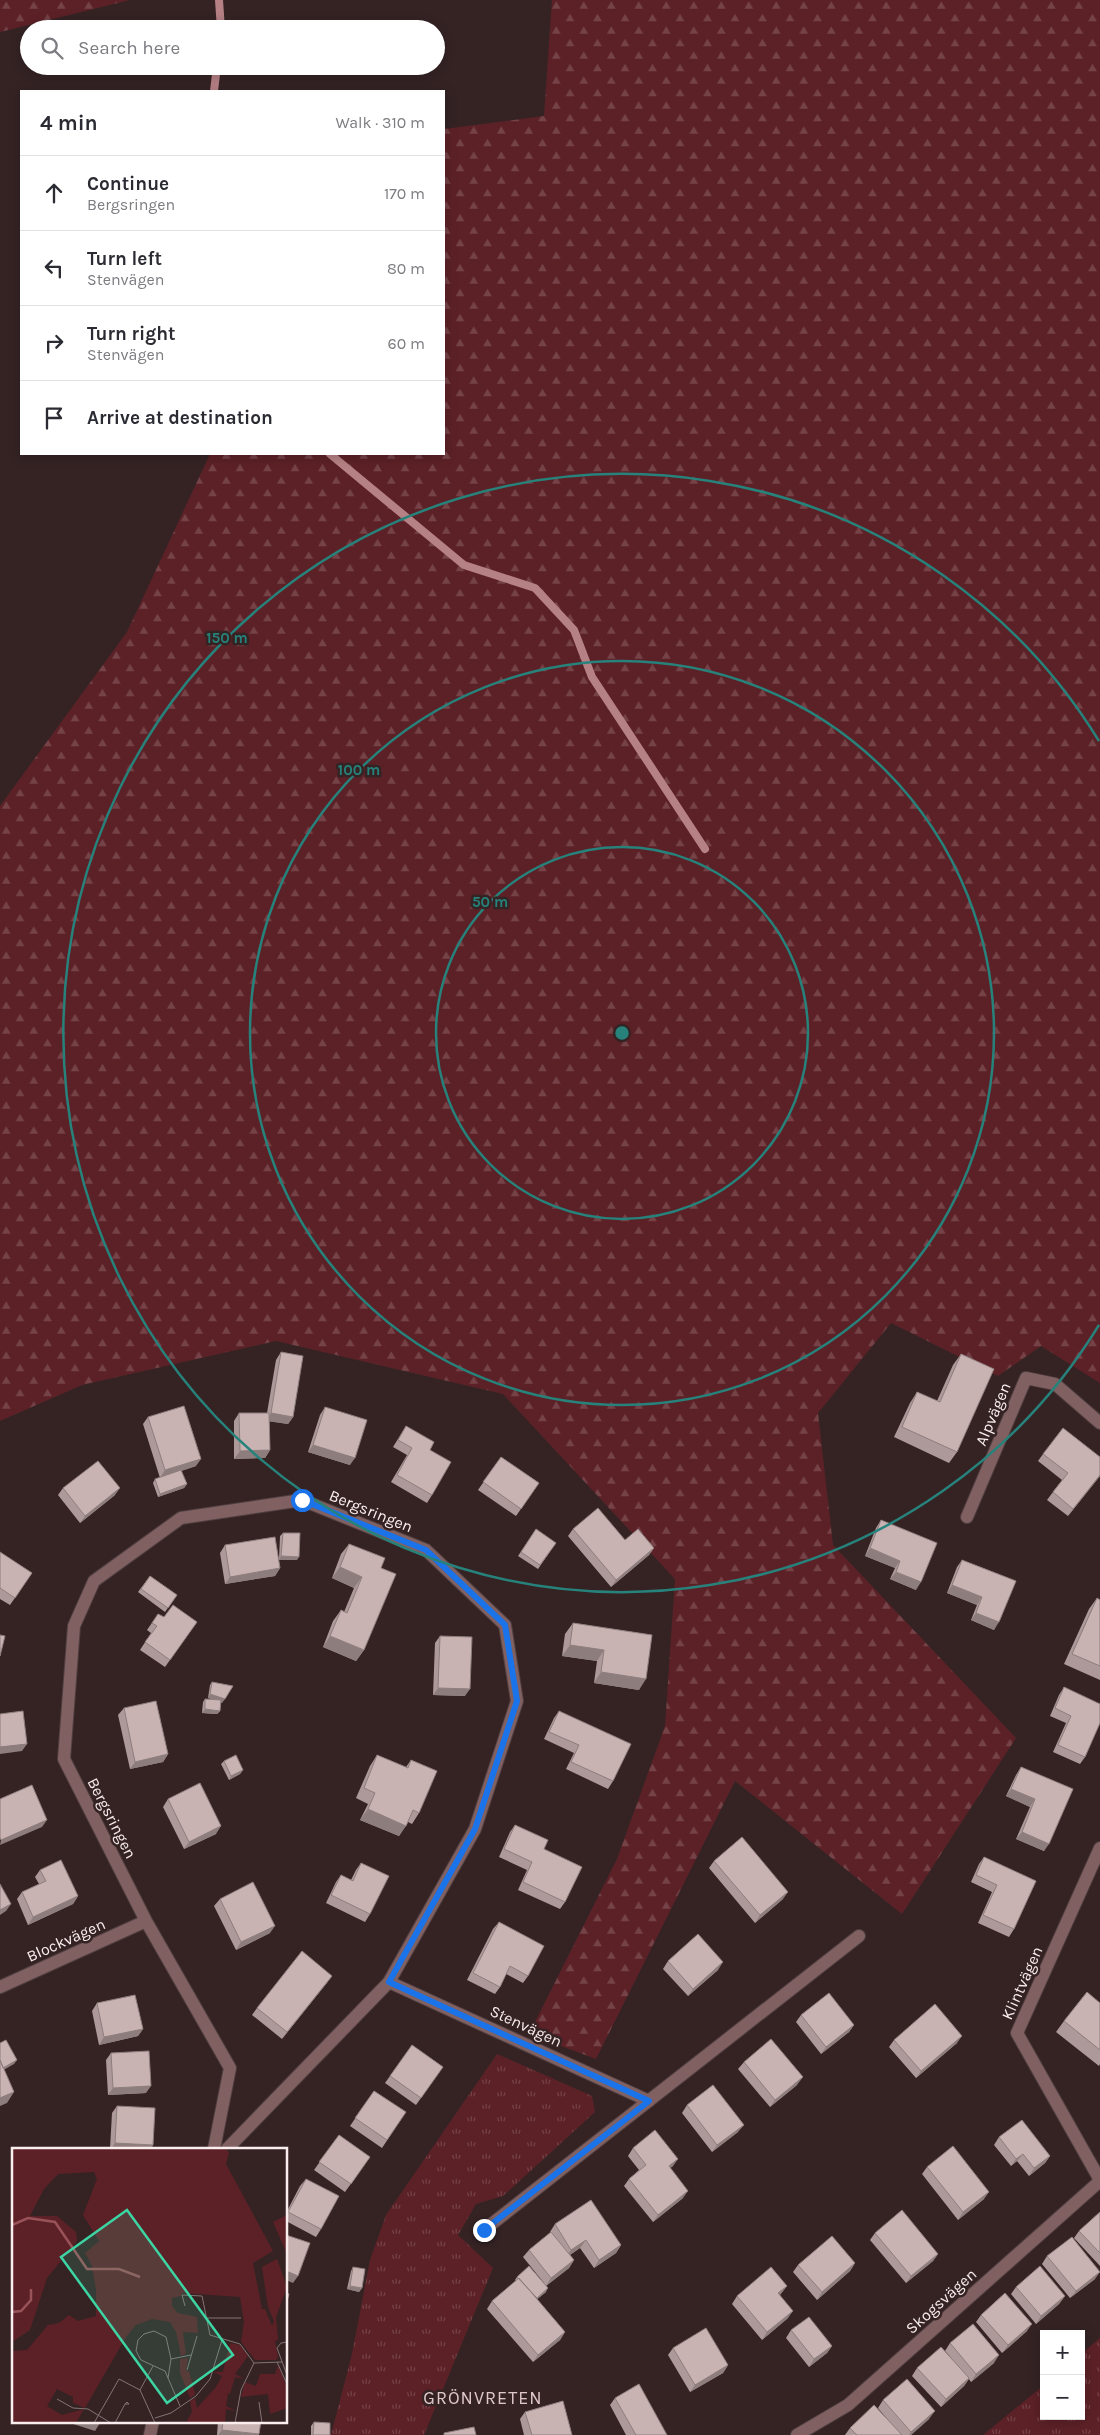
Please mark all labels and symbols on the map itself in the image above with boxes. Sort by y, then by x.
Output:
text: 150 m [206,629,248,647]
text: 100 m [338,761,380,779]
text: 50 m [472,893,508,911]
centre of rings [613,1024,631,1042]
street label: Alpvägen [971,1380,1015,1448]
street label: Bergsringen [327,1486,415,1536]
route start [291,1489,314,1512]
street label: Bergsringen [84,1774,140,1862]
street label: Blockvägen [24,1914,108,1966]
street label: Klintvägen [997,1943,1047,2023]
street label: Stenvägen [487,2001,565,2051]
inset map [12,2148,288,2422]
route end [473,2219,496,2242]
street label: Skogsvägen [902,2264,980,2338]
district label: GRÖNVRETEN [423,2387,543,2409]

